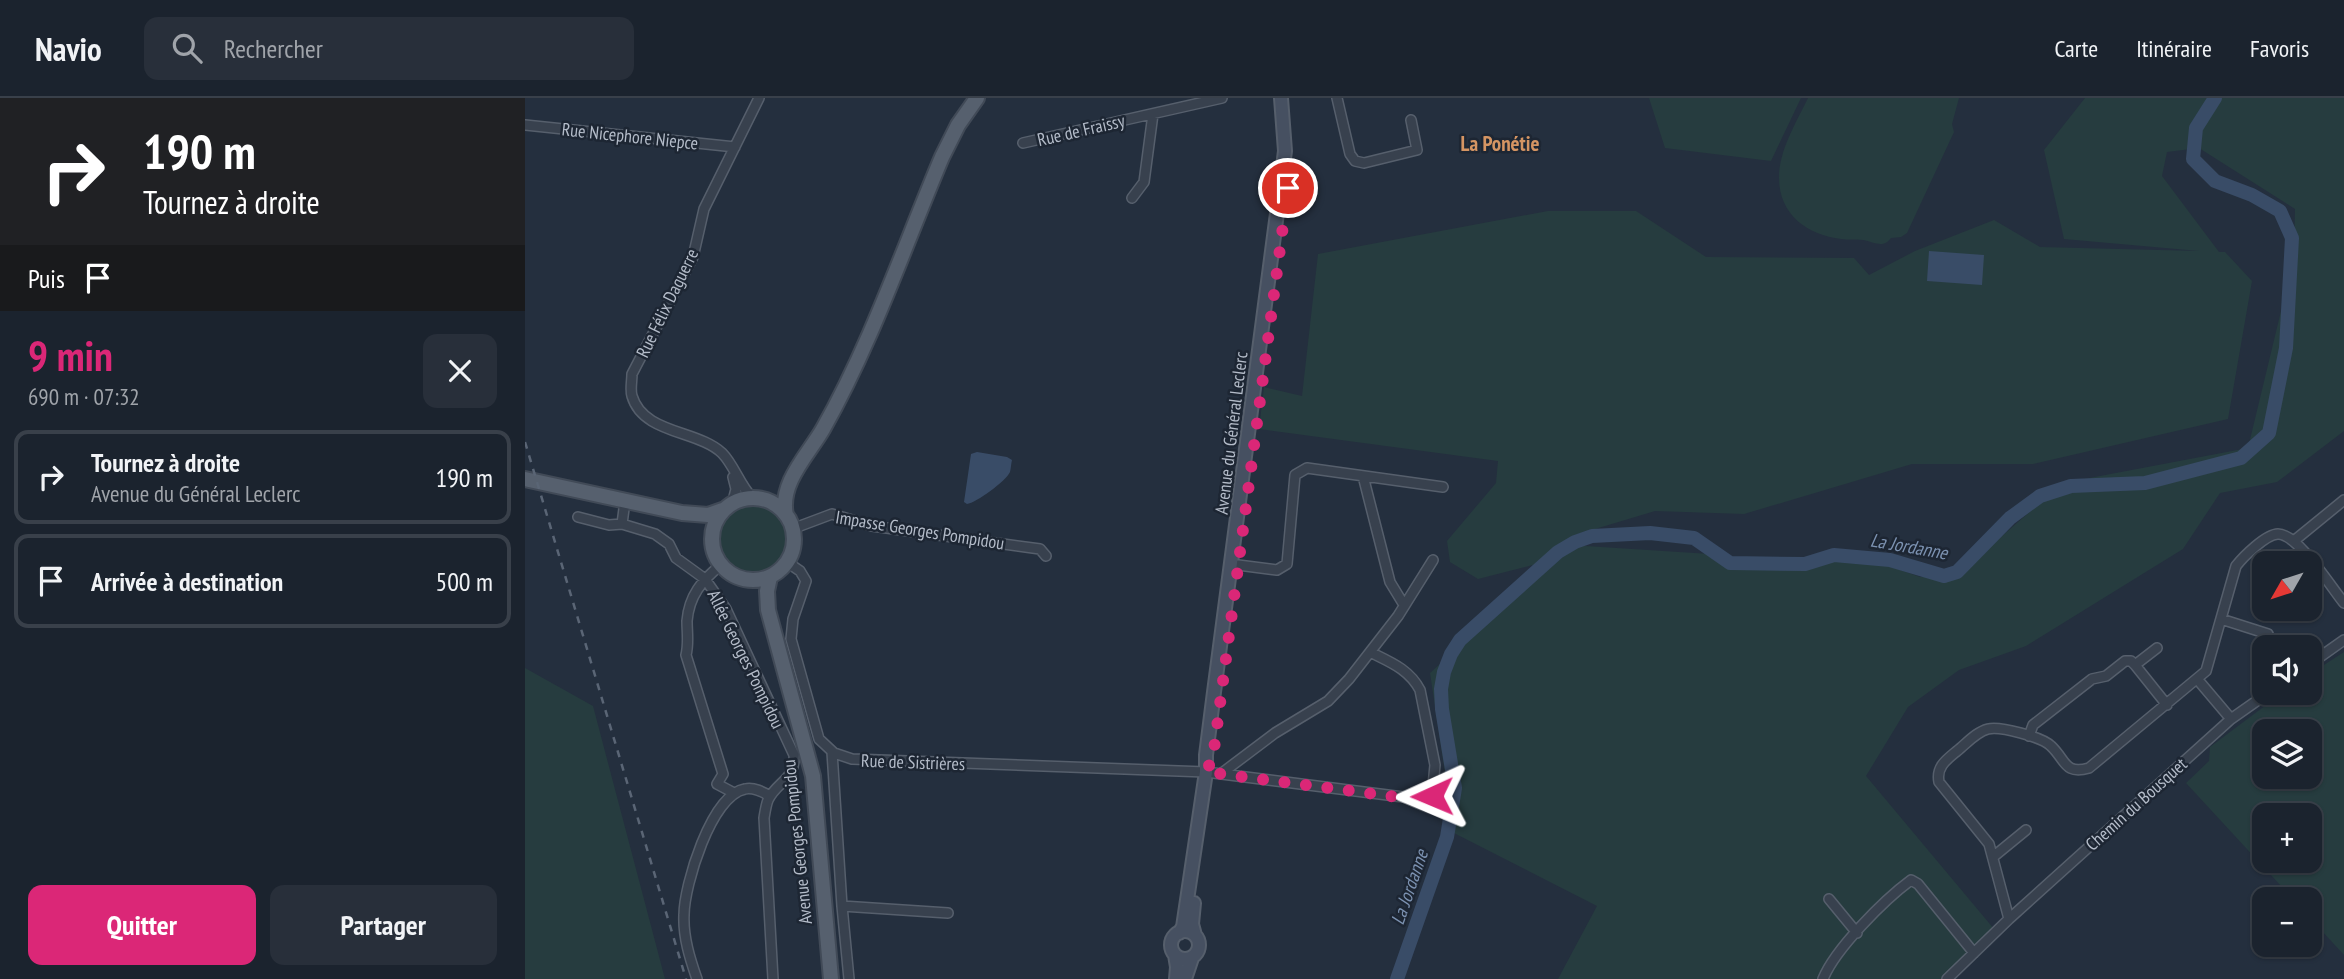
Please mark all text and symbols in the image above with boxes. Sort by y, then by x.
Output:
search box [144,17,634,80]
text: Navio [35,27,102,70]
icon: search [168,29,206,67]
text: Rechercher [224,32,323,65]
text: Carte [2054,33,2098,64]
text: Itinéraire [2136,33,2212,64]
text: Favoris [2250,33,2309,64]
street label: Rue de Fraissy [1035,109,1127,151]
street label: Rue Nicephore Niepce [561,117,699,155]
text: 190 m [143,119,256,183]
icon: right [28,126,119,217]
district label: La Ponétie [1461,130,1539,157]
pin [1258,158,1318,218]
icon: arrive [1269,169,1307,207]
text: Tournez à droite [143,181,320,223]
street label: Rue Félix Daguerre [631,245,703,361]
icon: arrive [79,259,117,297]
text: Puis [28,262,65,295]
text: 9 min [28,328,113,383]
button: close [423,334,497,408]
street label: Avenue du Général Leclerc [1210,350,1252,516]
text: 690 m · 07:32 [28,382,140,411]
text: Tournez à droite [91,446,240,479]
icon: right [32,458,70,496]
text: 190 m [435,461,493,494]
text: Avenue du Général Leclerc [91,479,300,508]
street label: Impasse Georges Pompidou [834,505,1006,555]
water label: La Jordanne [1869,527,1950,565]
north arrow [2252,551,2322,621]
map controls [2252,551,2322,957]
icon: arrive [32,562,70,600]
text: Arrivée à destination [91,565,283,598]
text: 500 m [435,565,493,598]
street label: Allée Georges Pompidou [702,586,790,732]
button: sound [2252,635,2322,705]
button: layers [2252,719,2322,789]
street label: Rue de Sistrières [861,749,965,775]
street label: Chemin du Bousquet [2081,752,2191,856]
street label: Avenue Georges Pompidou [777,758,817,926]
position arrow [1395,759,1469,833]
button: + [2252,803,2322,873]
water label: La Jordanne [1385,845,1433,928]
button: Quitter [28,885,256,965]
button: Partager [270,885,497,965]
button: − [2252,887,2322,957]

